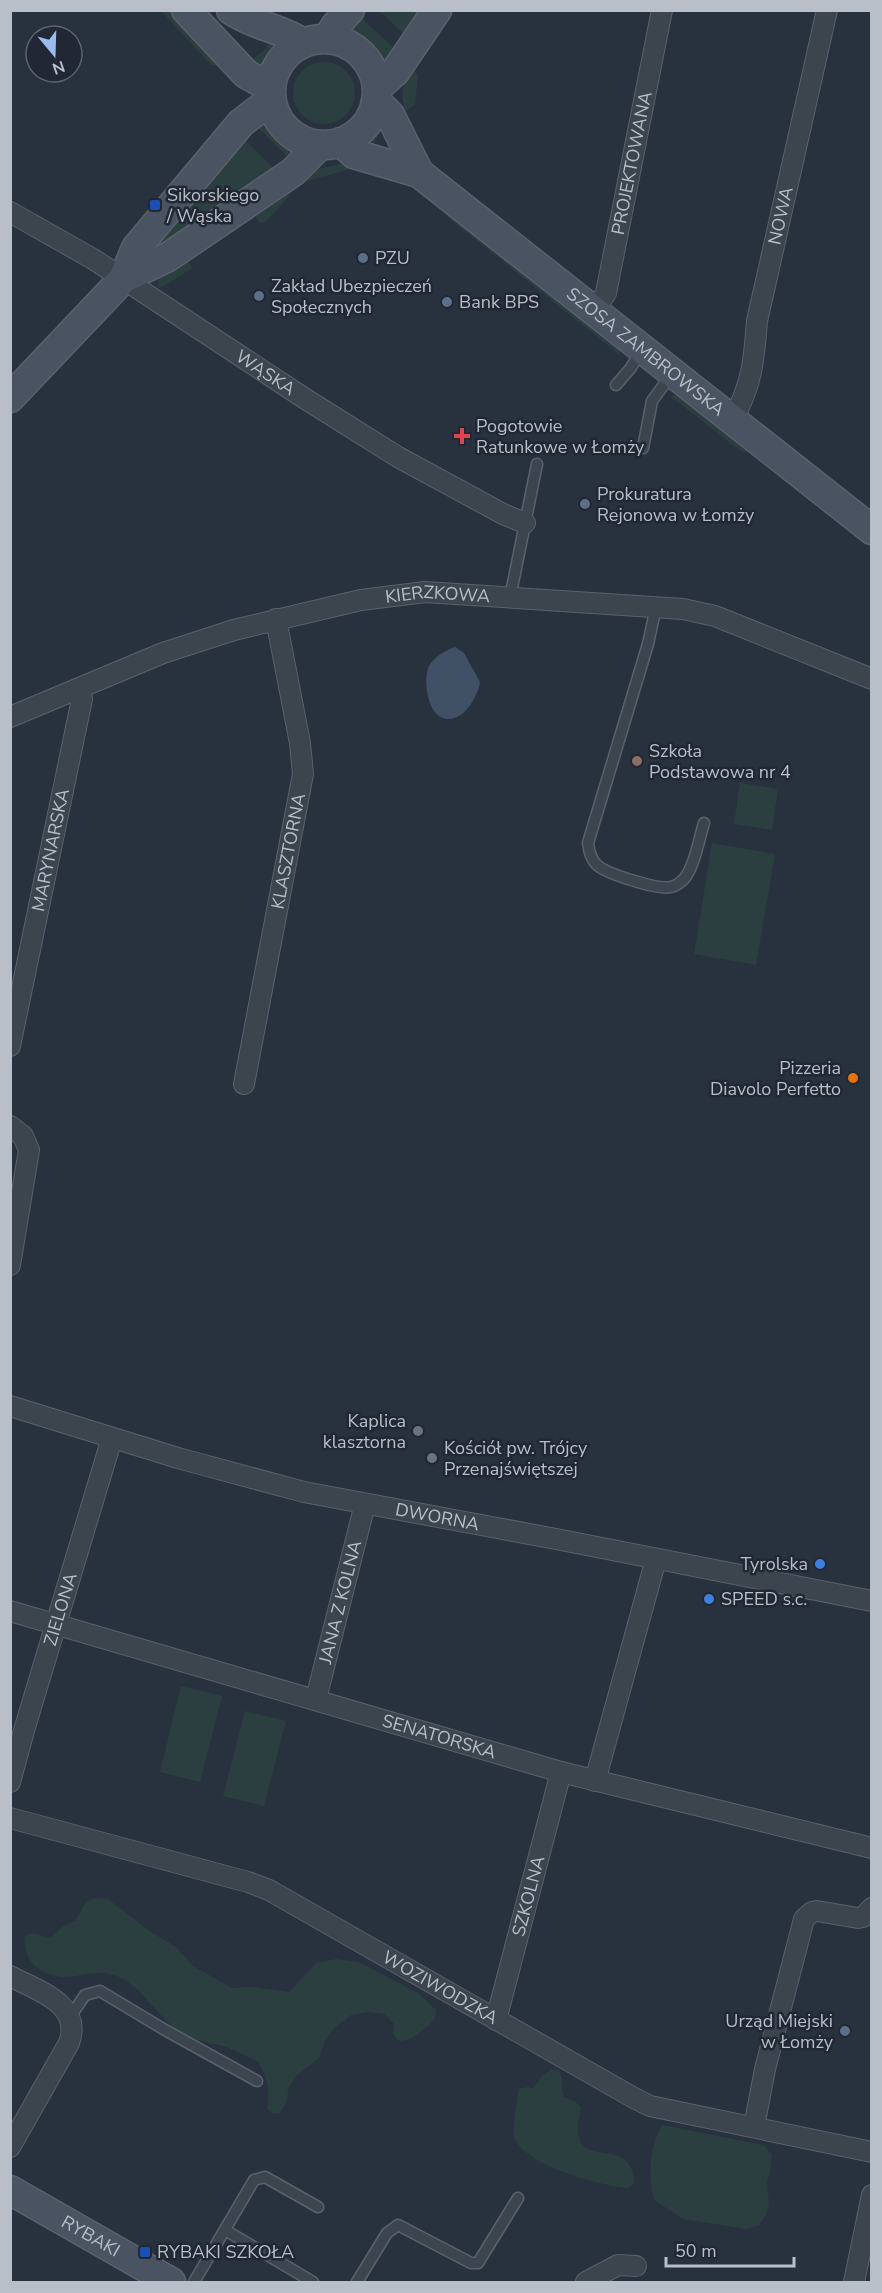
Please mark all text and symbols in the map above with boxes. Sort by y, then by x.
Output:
north arrow [24,24,84,84]
text: N [49,55,68,80]
street label: PROJEKTOWANA [606,89,658,237]
place label: Sikorskiego / Wąska [166,183,259,228]
street label: NOWA [763,184,799,247]
marker: Sikorskiego / Wąska [148,198,162,212]
place label: PZU [375,246,410,270]
marker: PZU [356,251,370,265]
place label: Zakład Ubezpieczeń Społecznych [271,274,432,319]
street label: SZOSA ZAMBROWSKA [562,282,730,421]
marker: Zakład Ubezpieczeń Społecznych [252,289,266,303]
place label: Bank BPS [459,290,539,314]
marker: Bank BPS [440,295,454,309]
street label: WĄSKA [231,344,300,401]
place label: Pogotowie Ratunkowe w Łomży [476,414,645,459]
marker: Pogotowie Ratunkowe w Łomży [453,427,471,445]
place label: Prokuratura Rejonowa w Łomży [597,482,755,527]
marker: Prokuratura Rejonowa w Łomży [578,497,592,511]
street label: KIERZKOWA [384,580,491,609]
place label: Szkoła Podstawowa nr 4 [649,739,791,784]
marker: Szkoła Podstawowa nr 4 [630,754,644,768]
street label: MARYNARSKA [26,787,75,914]
street label: KLASZTORNA [266,791,311,911]
place label: Pizzeria Diavolo Perfetto [710,1056,841,1101]
marker: Pizzeria Diavolo Perfetto [846,1071,860,1085]
place label: Kaplica klasztorna [323,1409,406,1454]
marker: Kaplica klasztorna [411,1424,425,1438]
place label: Kościół pw. Trójcy Przenajświętszej [444,1436,588,1481]
marker: Kościół pw. Trójcy Przenajświętszej [425,1451,439,1465]
street label: DWORNA [393,1497,481,1536]
street label: JANA Z KOLNA [313,1538,367,1667]
place label: Tyrolska [740,1552,808,1576]
marker: Tyrolska [813,1557,827,1571]
street label: ZIELONA [38,1570,83,1649]
place label: SPEED s.c. [721,1587,807,1611]
marker: SPEED s.c. [702,1592,716,1606]
street label: SENATORSKA [379,1708,499,1764]
street label: SZKOLNA [506,1853,551,1939]
street label: WOZIWODZKA [378,1945,502,2030]
place label: Urząd Miejski w Łomży [725,2009,834,2054]
marker: Urząd Miejski w Łomży [838,2024,852,2038]
street label: RYBAKI [57,2210,124,2262]
scale bar [666,2230,794,2268]
text: 50 m [675,2239,717,2263]
place label: RYBAKI SZKOŁA [157,2240,294,2264]
marker: RYBAKI SZKOŁA [138,2245,152,2259]

